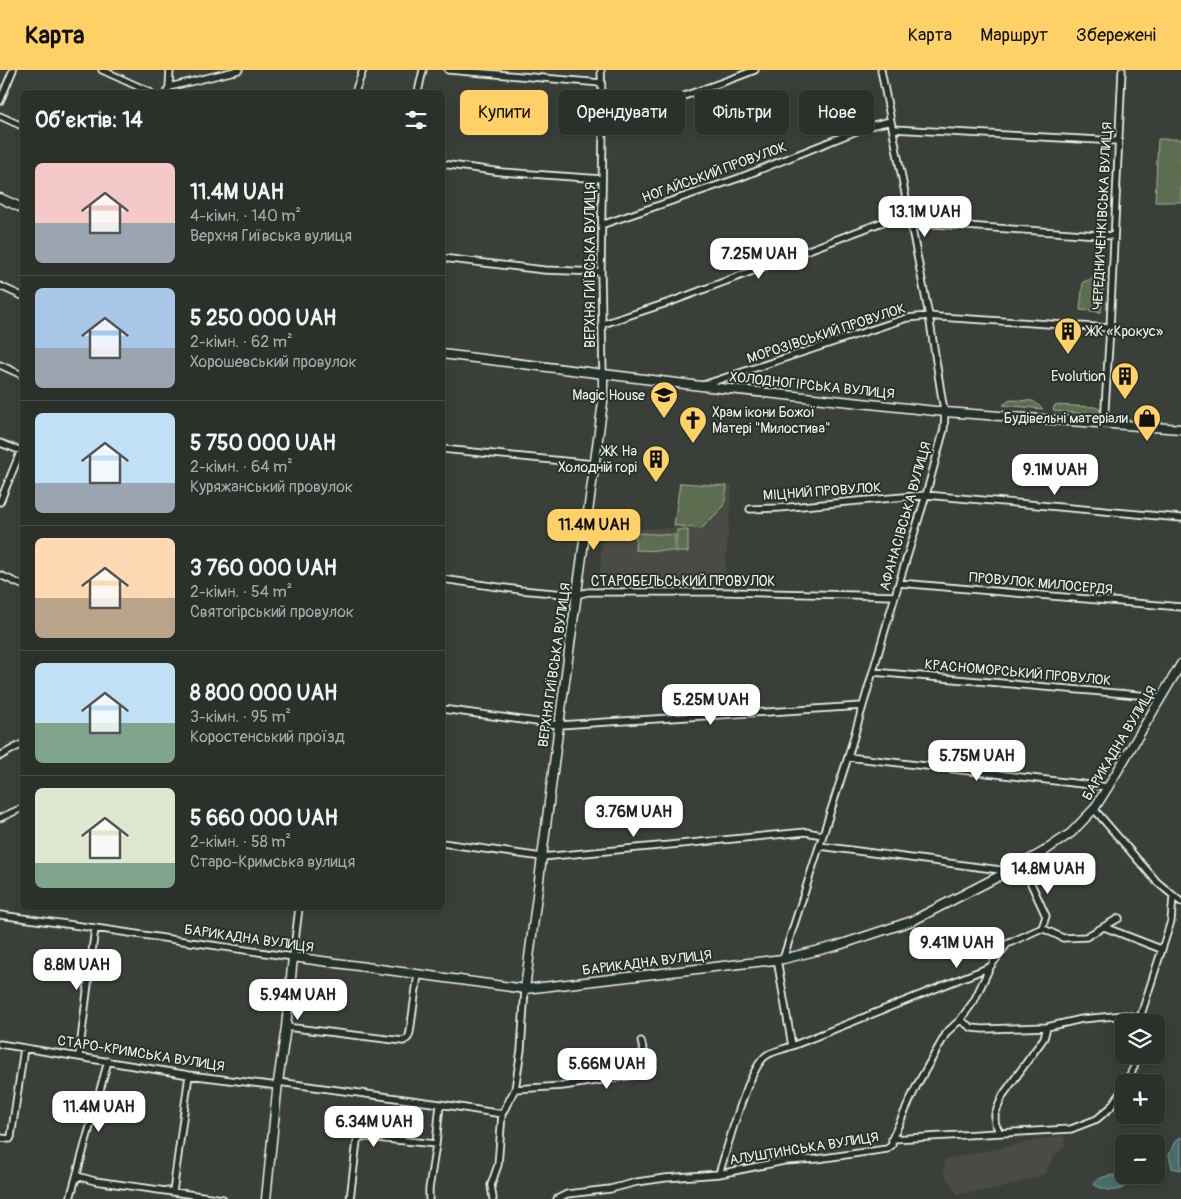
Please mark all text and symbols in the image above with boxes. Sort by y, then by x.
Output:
text: Карта [25,21,84,50]
text: Карта [908,24,952,47]
text: Маршрут [980,24,1048,47]
text: Збережені [1076,24,1156,47]
chip: Купити [460,90,548,135]
chip: Орендувати [558,90,685,135]
chip: Фільтри [695,90,789,135]
chip: Нове [799,90,874,135]
icon: filters [402,106,430,134]
text: Об’єктів: 14 [35,107,143,134]
street label: ЧЕРЕДНИЧЕНКІВСЬКА ВУЛИЦЯ [1089,121,1116,311]
street label: НОГАЙСЬКИЙ ПРОВУЛОК [639,138,789,207]
text: 11.4M UAH [190,179,284,206]
street label: ВЕРХНЯ ГИЇВСЬКА ВУЛИЦЯ [582,182,599,348]
icon: home [75,183,135,243]
pin: 13.1M UAH [868,196,982,238]
text: 13.1M UAH [889,202,961,222]
text: 4-кімн. · 140 m² [190,206,301,226]
text: Верхня Гиївська вулиця [190,226,352,246]
pin: 7.25M UAH [702,238,816,280]
text: 7.25M UAH [721,244,797,264]
street label: МОРОЗІВСЬКИЙ ПРОВУЛОК [745,300,908,367]
text: 5 250 000 UAH [190,305,336,332]
icon: home [75,308,135,368]
building icon: ЖК «Крокус» [1053,316,1083,355]
place label: ЖК «Крокус» [1085,323,1163,340]
text: 2-кімн. · 62 m² [190,332,292,352]
text: Хорошевський провулок [190,352,357,372]
building icon: Evolution [1110,361,1140,400]
street label: ХОЛОДНОГІРСЬКА ВУЛИЦЯ [729,368,895,403]
place label: Evolution [1051,368,1106,385]
school or university icon: Magic House [649,380,679,419]
place label: Magic House [572,387,645,404]
shop icon: Будівельні матеріали [1132,403,1162,442]
place label: Храм ікони Божої Матері "Милостива" [712,404,831,437]
church icon: Храм ікони Божої Матері "Милостива" [678,405,708,444]
place label: Будівельні матеріали [1004,410,1128,427]
text: 5 750 000 UAH [190,430,336,457]
icon: home [75,433,135,493]
street label: АФАНАСІВСЬКА ВУЛИЦЯ [876,440,935,593]
place label: ЖК На Холодній горі [558,443,638,476]
building icon: ЖК На Холодній горі [641,444,671,483]
pin: 9.1M UAH [1003,454,1107,496]
text: 2-кімн. · 64 m² [190,457,293,477]
text: 9.1M UAH [1023,460,1087,480]
text: Куряжанський провулок [190,477,353,497]
street label: МІЦНИЙ ПРОВУЛОК [762,479,882,504]
pin: 11.4M UAH [537,508,651,551]
text: 11.4M UAH [558,515,630,535]
text: 3 760 000 UAH [190,555,337,582]
icon: home [75,558,135,618]
street label: ПРОВУЛОК МИЛОСЕРДЯ [968,569,1113,598]
street label: СТАРОБЕЛЬСЬКИЙ ПРОВУЛОК [591,573,775,590]
text: 2-кімн. · 54 m² [190,582,292,602]
street label: ВЕРХНЯ ГИЇВСЬКА ВУЛИЦЯ [535,582,574,748]
text: Святогірський провулок [190,602,354,622]
street label: КРАСНОМОРСЬКИЙ ПРОВУЛОК [924,656,1112,689]
text: 8 800 000 UAH [190,680,337,707]
icon: home [75,683,135,743]
street label: БАРИКАДНА ВУЛИЦЯ [1079,683,1160,804]
pin: 5.25M UAH [654,684,768,726]
text: 5.25M UAH [673,690,749,710]
text: 3-кімн. · 95 m² [190,707,291,727]
text: Коростенський проїзд [190,727,345,747]
pin: 5.75M UAH [920,740,1034,782]
text: 5.75M UAH [939,746,1015,766]
pin: 3.76M UAH [577,796,691,838]
text: 3.76M UAH [596,802,672,822]
text: 5 660 000 UAH [190,805,338,832]
icon: home [75,808,135,868]
text: 2-кімн. · 58 m² [190,832,291,852]
text: Старо-Кримська вулиця [190,852,355,872]
pin: 14.8M UAH [991,852,1105,895]
text: 14.8M UAH [1011,859,1085,879]
street label: БАРИКАДНА ВУЛИЦЯ [183,921,315,956]
pin: 9.41M UAH [900,926,1014,969]
text: 9.41M UAH [920,933,994,953]
street label: БАРИКАДНА ВУЛИЦЯ [581,946,713,979]
pin: 8.8M UAH [25,948,129,991]
text: 8.8M UAH [44,955,110,975]
pin: 5.94M UAH [241,978,355,1021]
text: 5.94M UAH [260,985,336,1005]
map controls [1115,1014,1165,1184]
button: layers [1115,1014,1165,1064]
street label: СТАРО-КРИМСЬКА ВУЛИЦЯ [56,1032,226,1075]
pin: 5.66M UAH [550,1048,664,1090]
text: 5.66M UAH [569,1054,645,1074]
button: + [1115,1074,1165,1124]
pin: 11.4M UAH [42,1090,156,1133]
text: 11.4M UAH [63,1097,135,1117]
pin: 6.34M UAH [317,1106,431,1148]
text: 6.34M UAH [335,1112,413,1132]
street label: АЛУШТИНСЬКА ВУЛИЦЯ [728,1128,880,1169]
button: − [1115,1134,1165,1184]

